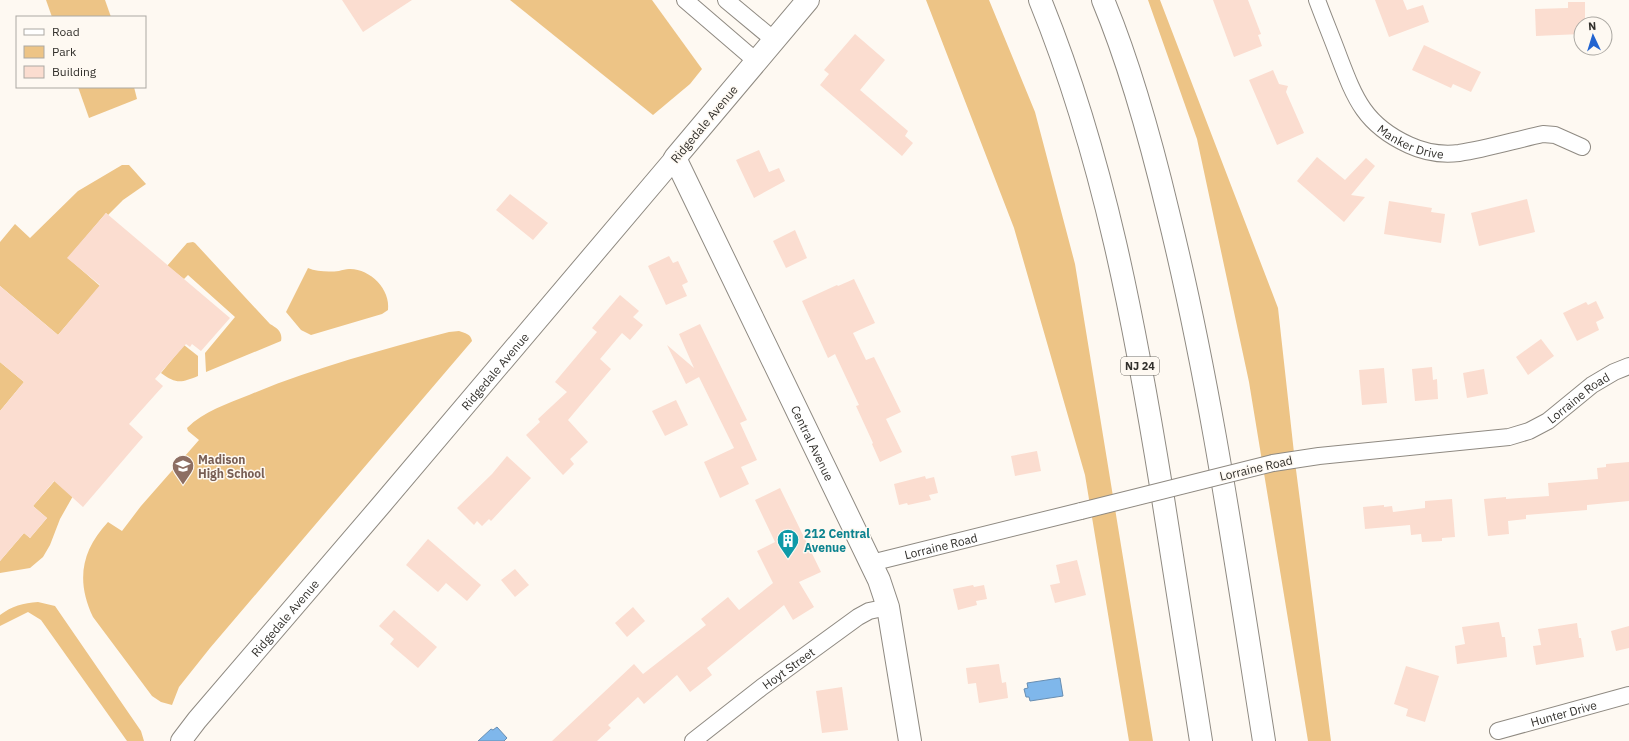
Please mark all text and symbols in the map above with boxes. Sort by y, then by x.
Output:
legend [16,16,146,88]
north arrow [1573,16,1613,56]
text: N [1588,19,1597,33]
text: Road [52,24,80,39]
text: Park [52,44,77,59]
text: Building [52,64,97,79]
street label: Ridgedale Avenue [667,82,741,166]
street label: Manker Drive [1375,121,1445,161]
street label: Ridgedale Avenue [458,329,532,413]
road number: NJ 24 [1121,357,1159,375]
street label: Lorraine Road [1544,369,1612,426]
street label: Central Avenue [788,403,838,484]
place label: Madison High School [198,452,265,481]
street label: Lorraine Road [1218,452,1294,484]
school or university icon: Madison High School [170,453,196,486]
place label: 212 Central Avenue [804,526,870,555]
building icon: 212 Central Avenue [775,527,801,560]
street label: Lorraine Road [903,529,979,562]
street label: Ridgedale Avenue [247,576,322,659]
street label: Hoyt Street [759,644,817,692]
street label: Hunter Drive [1529,697,1599,729]

